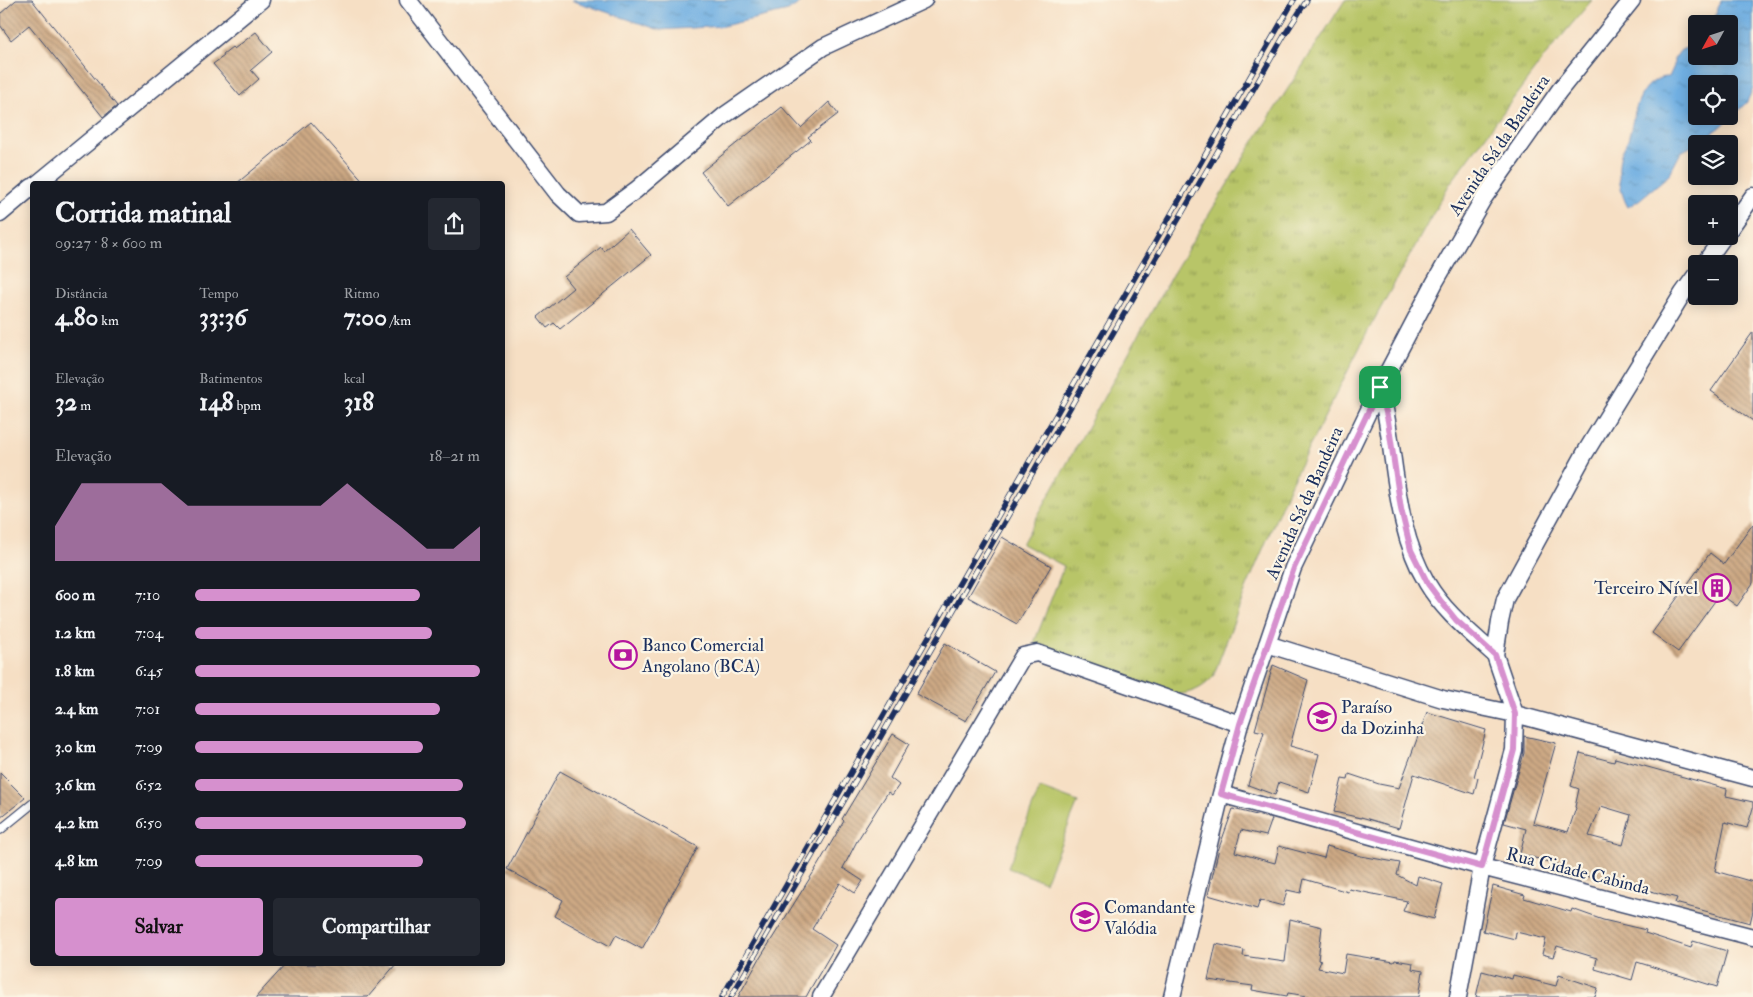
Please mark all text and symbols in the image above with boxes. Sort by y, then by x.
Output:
north arrow [1688,15,1738,65]
map controls [1688,15,1738,305]
street label: Avenida Sá da Bandeira [1443,70,1555,221]
button: locate [1688,75,1738,125]
button: layers [1688,135,1738,185]
button: + [1688,195,1738,245]
text: Corrida matinal [55,196,231,231]
button: share [428,198,480,250]
text: 09:27 · 8 × 600 m [55,233,162,253]
button: − [1688,255,1738,305]
text: Distância [55,285,108,302]
text: Tempo [199,285,238,302]
text: Ritmo [344,285,379,302]
text: 4.80 [55,302,98,333]
text: 33:36 [199,302,247,333]
text: 7:00 [344,302,387,333]
text: km [98,312,119,329]
text: /km [387,312,411,329]
pin [1359,366,1401,408]
text: Elevação [55,370,104,387]
text: Batimentos [199,370,262,387]
text: kcal [344,370,365,387]
icon: arrive [1366,373,1394,401]
text: 32 [55,387,77,418]
text: 148 [199,387,233,418]
text: 318 [344,387,374,418]
text: m [77,397,91,414]
text: bpm [233,397,261,414]
street label: Avenida Sá da Bandeira [1260,423,1349,584]
text: Elevação [55,446,111,466]
text: 18–21 m [429,446,480,466]
building icon: Terceiro Nível [1702,573,1732,603]
place label: Terceiro Nível [1594,577,1698,600]
text: 600 m [55,585,95,605]
text: 7:10 [135,585,160,605]
text: 1.2 km [55,623,95,643]
text: 7:04 [135,623,163,643]
place label: Banco Comercial Angolano (BCA) [641,634,764,678]
bank icon: Banco Comercial Angolano (BCA) [608,640,638,670]
text: 1.8 km [55,661,95,681]
text: 6:45 [135,661,163,681]
place label: Paraíso da Dozinha [1341,696,1425,740]
text: 2.4 km [55,699,98,719]
text: 7:01 [135,699,160,719]
school or university icon: Paraíso da Dozinha [1307,702,1337,732]
text: 3.0 km [55,737,96,757]
text: 7:09 [135,737,163,757]
text: 3.6 km [55,775,96,795]
text: 6:52 [135,775,162,795]
text: 4.2 km [55,813,99,833]
text: 6:50 [135,813,162,833]
street label: Rua Cidade Cabinda [1504,843,1653,901]
text: 4.8 km [55,851,98,871]
text: 7:09 [135,851,163,871]
place label: Comandante Valódia [1104,896,1196,940]
button: Salvar [55,898,263,956]
button: Compartilhar [273,898,480,956]
school or university icon: Comandante Valódia [1070,902,1100,932]

